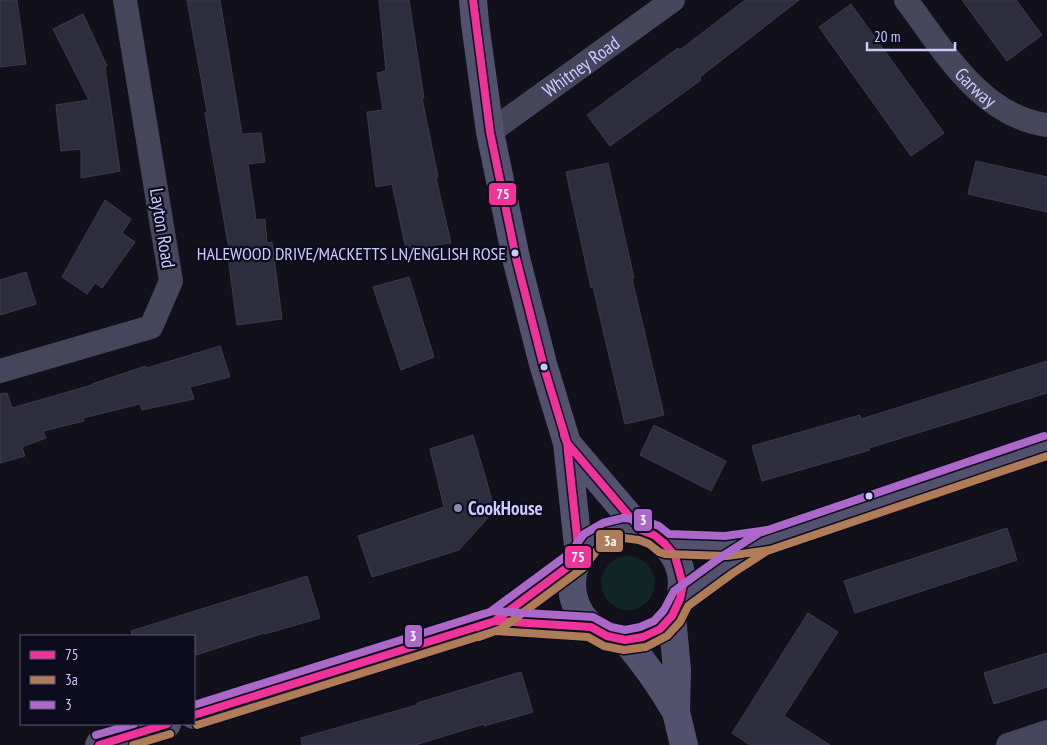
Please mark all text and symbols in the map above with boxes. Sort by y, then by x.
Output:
scale bar [867,20,954,52]
text: 20 m [874,27,900,46]
street label: Whitney Road [538,31,624,102]
street label: Garway [950,62,1002,113]
line badge: 75 [488,182,517,206]
text: 75 [496,185,510,203]
street label: Layton Road [145,186,181,270]
place label: HALEWOOD DRIVE/MACKETTS LN/ENGLISH ROSE [197,242,506,265]
marker: HALEWOOD DRIVE/MACKETTS LN/ENGLISH ROSE [510,248,520,258]
unlabelled marker [539,362,549,372]
unlabelled marker [864,491,874,501]
place label: CookHouse [468,496,543,520]
marker: CookHouse [452,502,464,514]
line badge: 3 [633,508,653,532]
text: 3 [640,511,646,529]
line badge: 3a [595,529,624,553]
text: 3a [604,532,616,550]
line badge: 75 [564,545,592,569]
text: 75 [571,548,585,566]
line badge: 3 [404,624,423,648]
text: 3 [410,627,416,645]
legend [20,635,195,725]
text: 75 [65,645,79,664]
text: 3a [65,670,78,689]
text: 3 [65,695,72,714]

